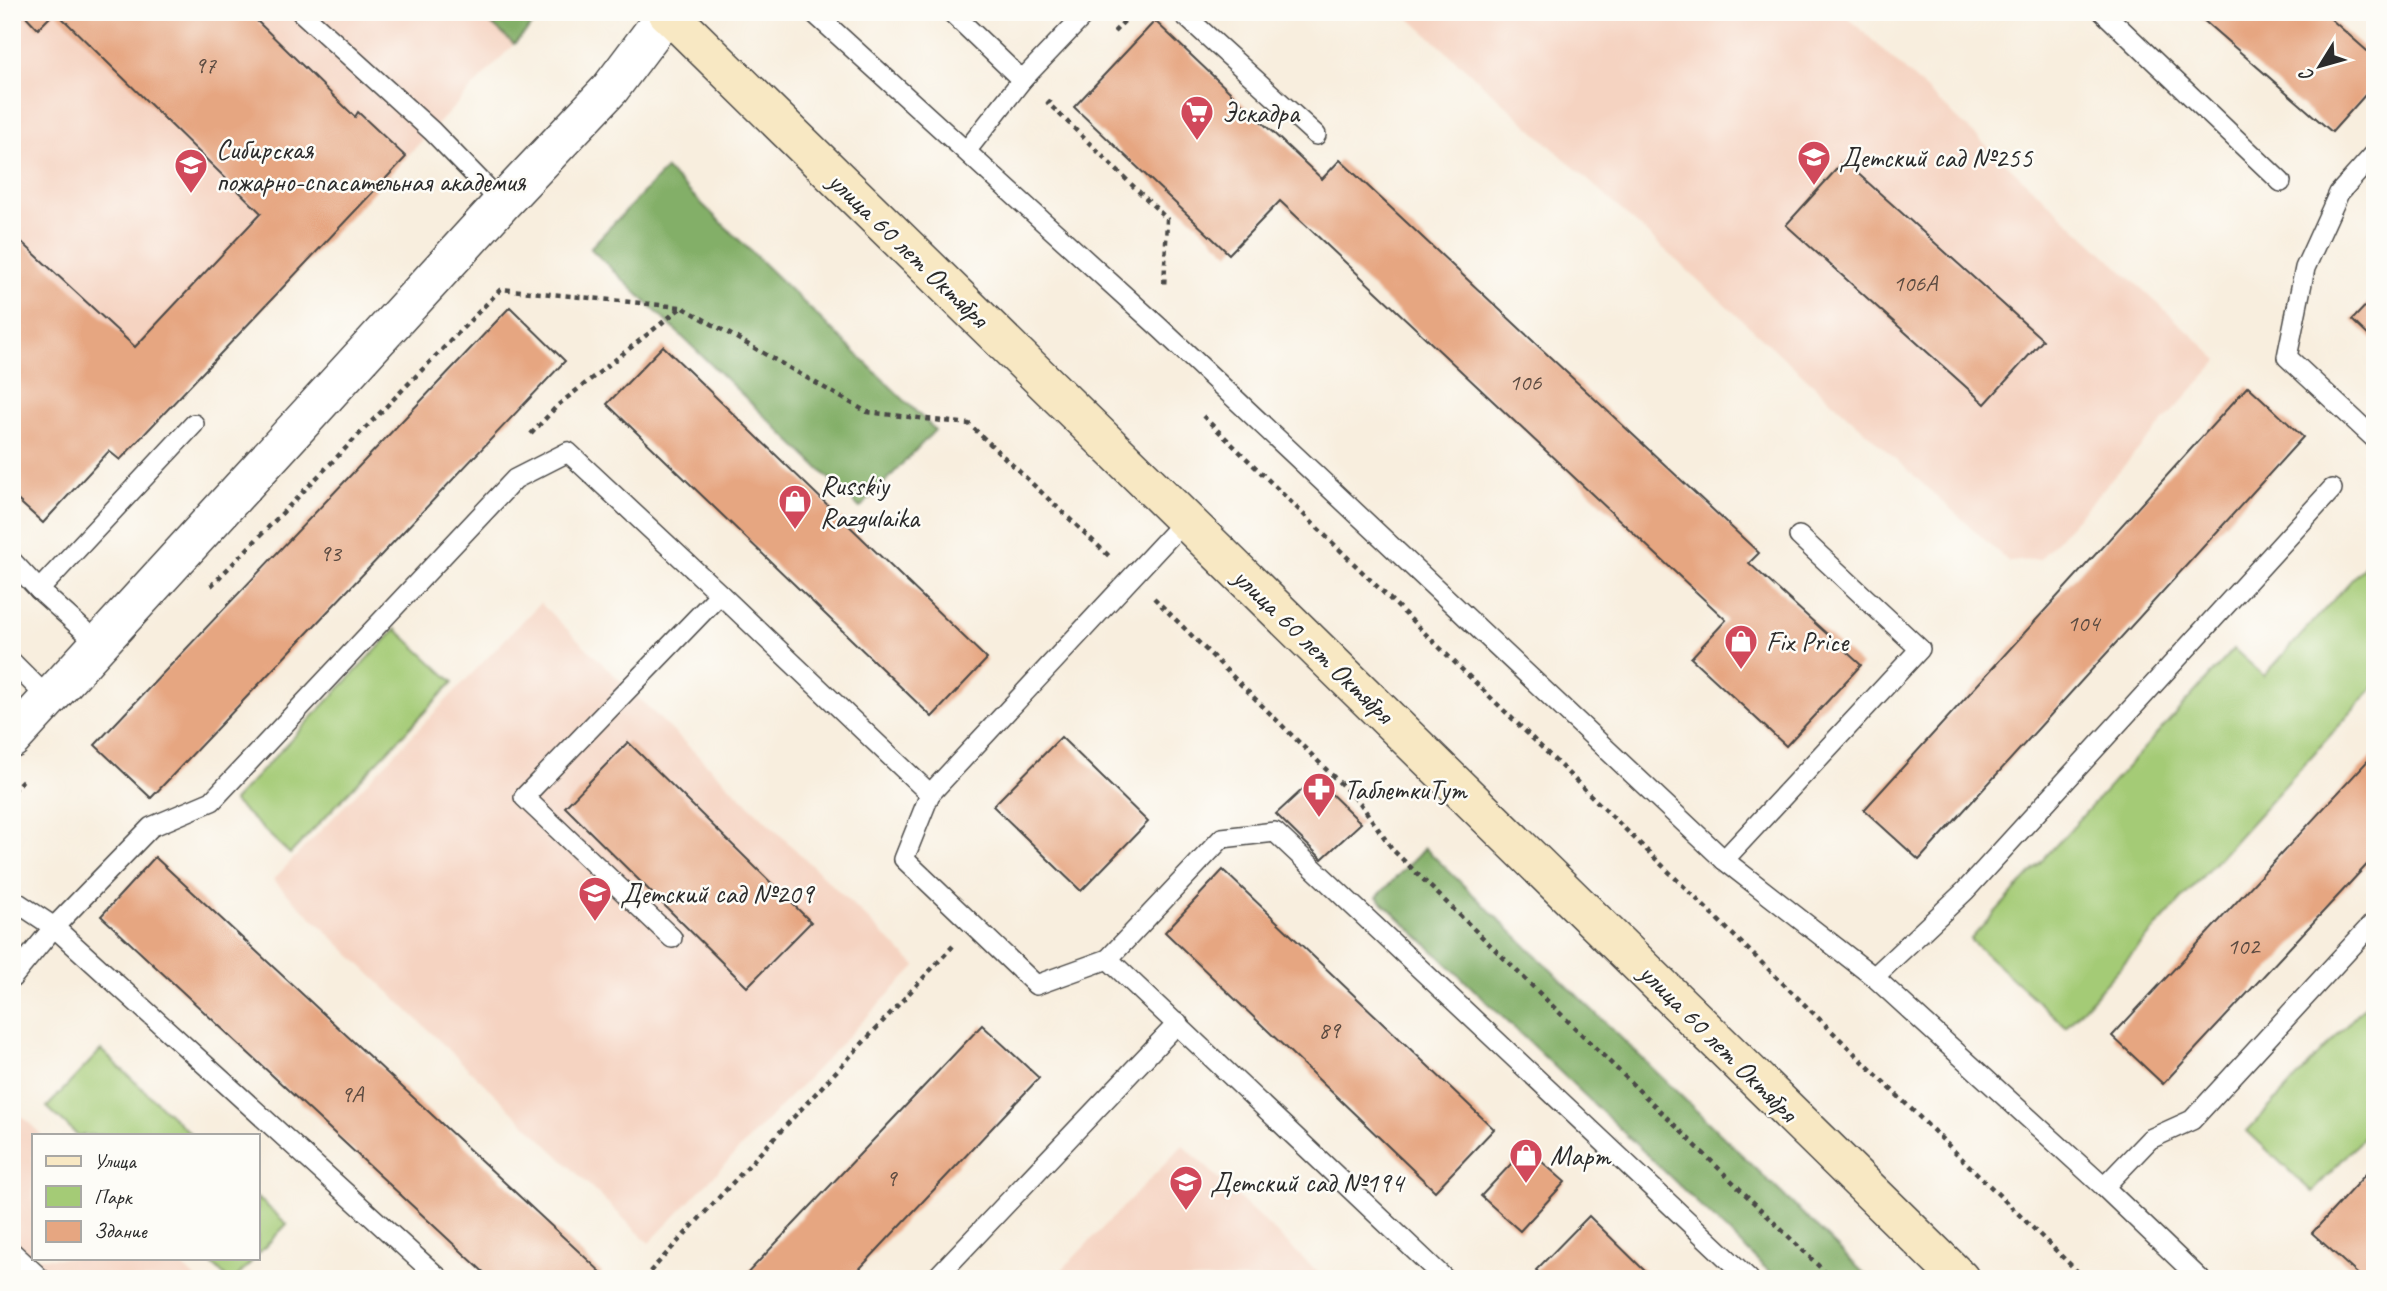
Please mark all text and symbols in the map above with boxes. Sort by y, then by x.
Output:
north arrow [2286,32,2356,102]
house number: 97 [194,50,217,80]
text: С [2293,63,2320,87]
supermarket icon: Эскадра [1178,93,1216,142]
place label: Эскадра [1222,95,1301,130]
place label: Сибирская пожарно-спасательная академия [216,132,526,199]
school or university icon: Детский сад №255 [1795,138,1833,187]
place label: Детский сад №255 [1839,140,2034,175]
school or university icon: Сибирская пожарно-спасательная академия [172,146,210,195]
street label: улица 60 лет Октября [819,162,998,337]
house number: 106А [1893,268,1938,298]
house number: 106 [1509,367,1542,397]
place label: Russkiy Razgulaika [820,468,921,535]
shop icon: Russkiy Razgulaika [776,482,814,531]
house number: 93 [319,538,343,568]
street label: улица 60 лет Октября [1224,558,1403,733]
house number: 104 [2067,608,2101,638]
shop icon: Fix Price [1722,622,1760,671]
place label: Fix Price [1766,624,1850,659]
pharmacy icon: ТаблеткиТут [1300,770,1338,819]
place label: ТаблеткиТут [1344,772,1468,807]
school or university icon: Детский сад №209 [576,874,614,923]
place label: Детский сад №209 [620,876,816,911]
house number: 102 [2227,931,2261,961]
street label: улица 60 лет Октября [1631,954,1807,1131]
house number: 89 [1318,1015,1342,1045]
house number: 9А [341,1079,364,1109]
legend [32,1134,259,1260]
shop icon: Март [1507,1136,1545,1185]
place label: Март [1550,1138,1612,1173]
text: Улица [94,1148,137,1174]
house number: 9 [886,1163,899,1193]
school or university icon: Детский сад №194 [1167,1163,1205,1212]
place label: Детский сад №194 [1210,1165,1406,1200]
text: Парк [94,1184,134,1210]
text: Здание [94,1218,148,1244]

